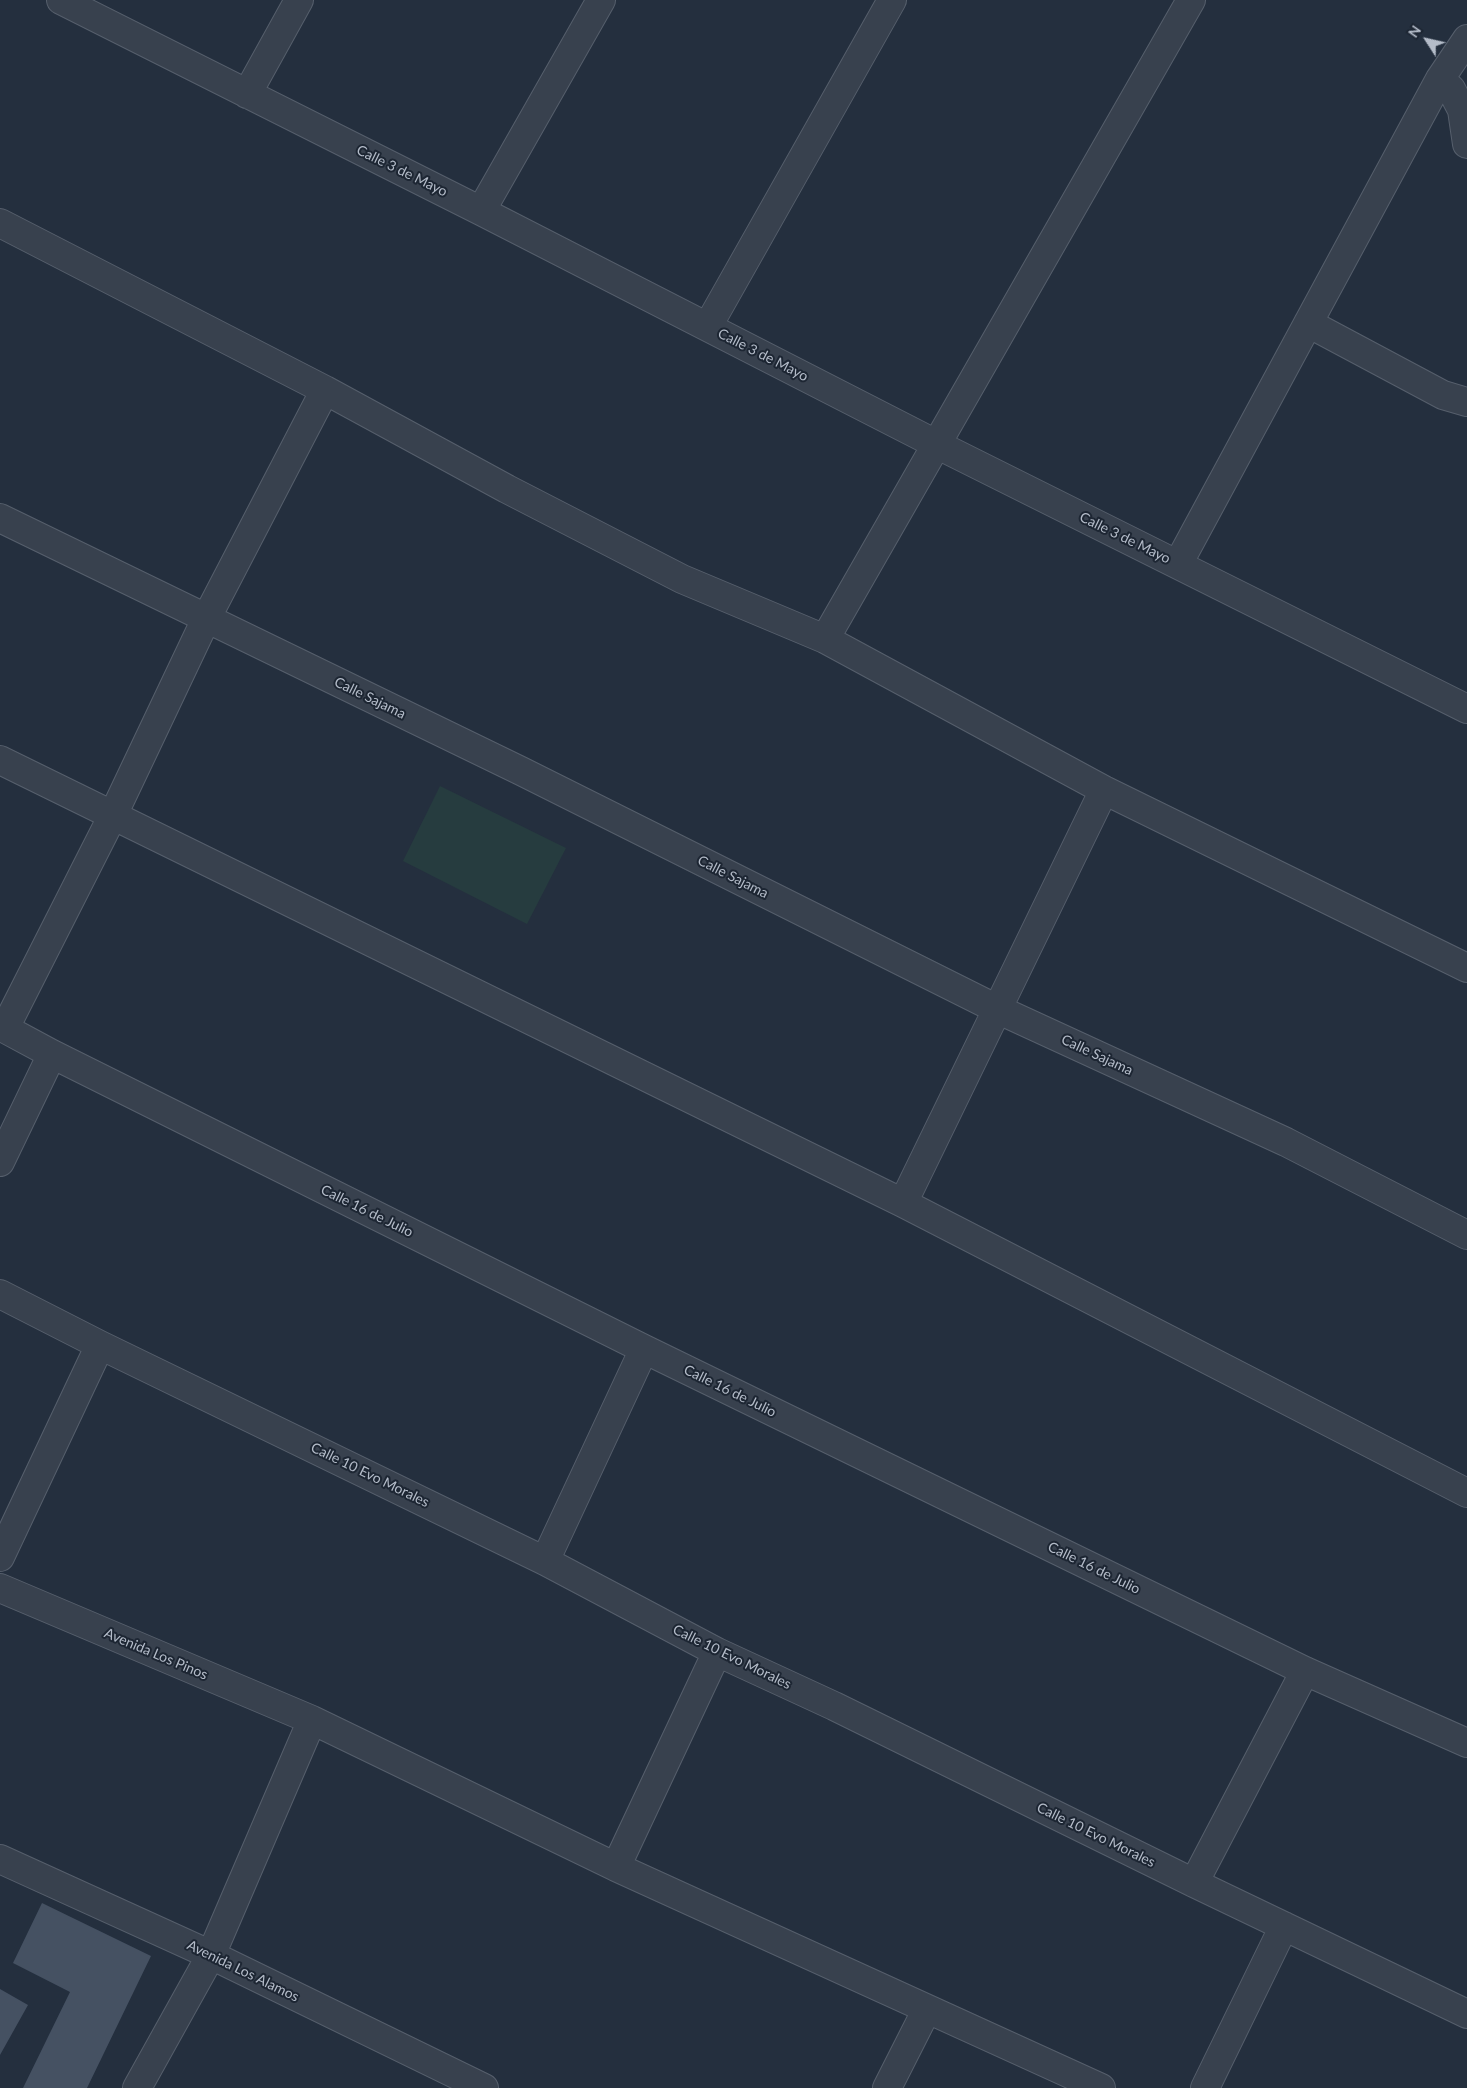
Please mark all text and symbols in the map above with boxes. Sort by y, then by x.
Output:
north arrow [1402,15,1452,65]
text: N [1404,22,1424,40]
street label: Calle 3 de Mayo [354,142,450,200]
street label: Calle 3 de Mayo [715,325,811,385]
street label: Calle 3 de Mayo [1077,509,1173,567]
street label: Calle Sajama [332,674,408,722]
street label: Calle Sajama [695,852,771,902]
street label: Calle Sajama [1058,1031,1136,1079]
street label: Calle 16 de Julio [318,1181,416,1241]
street label: Calle 16 de Julio [681,1361,779,1421]
street label: Calle 10 Evo Morales [308,1439,432,1511]
street label: Calle 16 de Julio [1045,1538,1143,1598]
street label: Calle 10 Evo Morales [670,1621,794,1693]
street label: Avenida Los Pinos [102,1625,210,1683]
street label: Calle 10 Evo Morales [1034,1799,1158,1871]
street label: Avenida Los Alamos [184,1937,302,2005]

